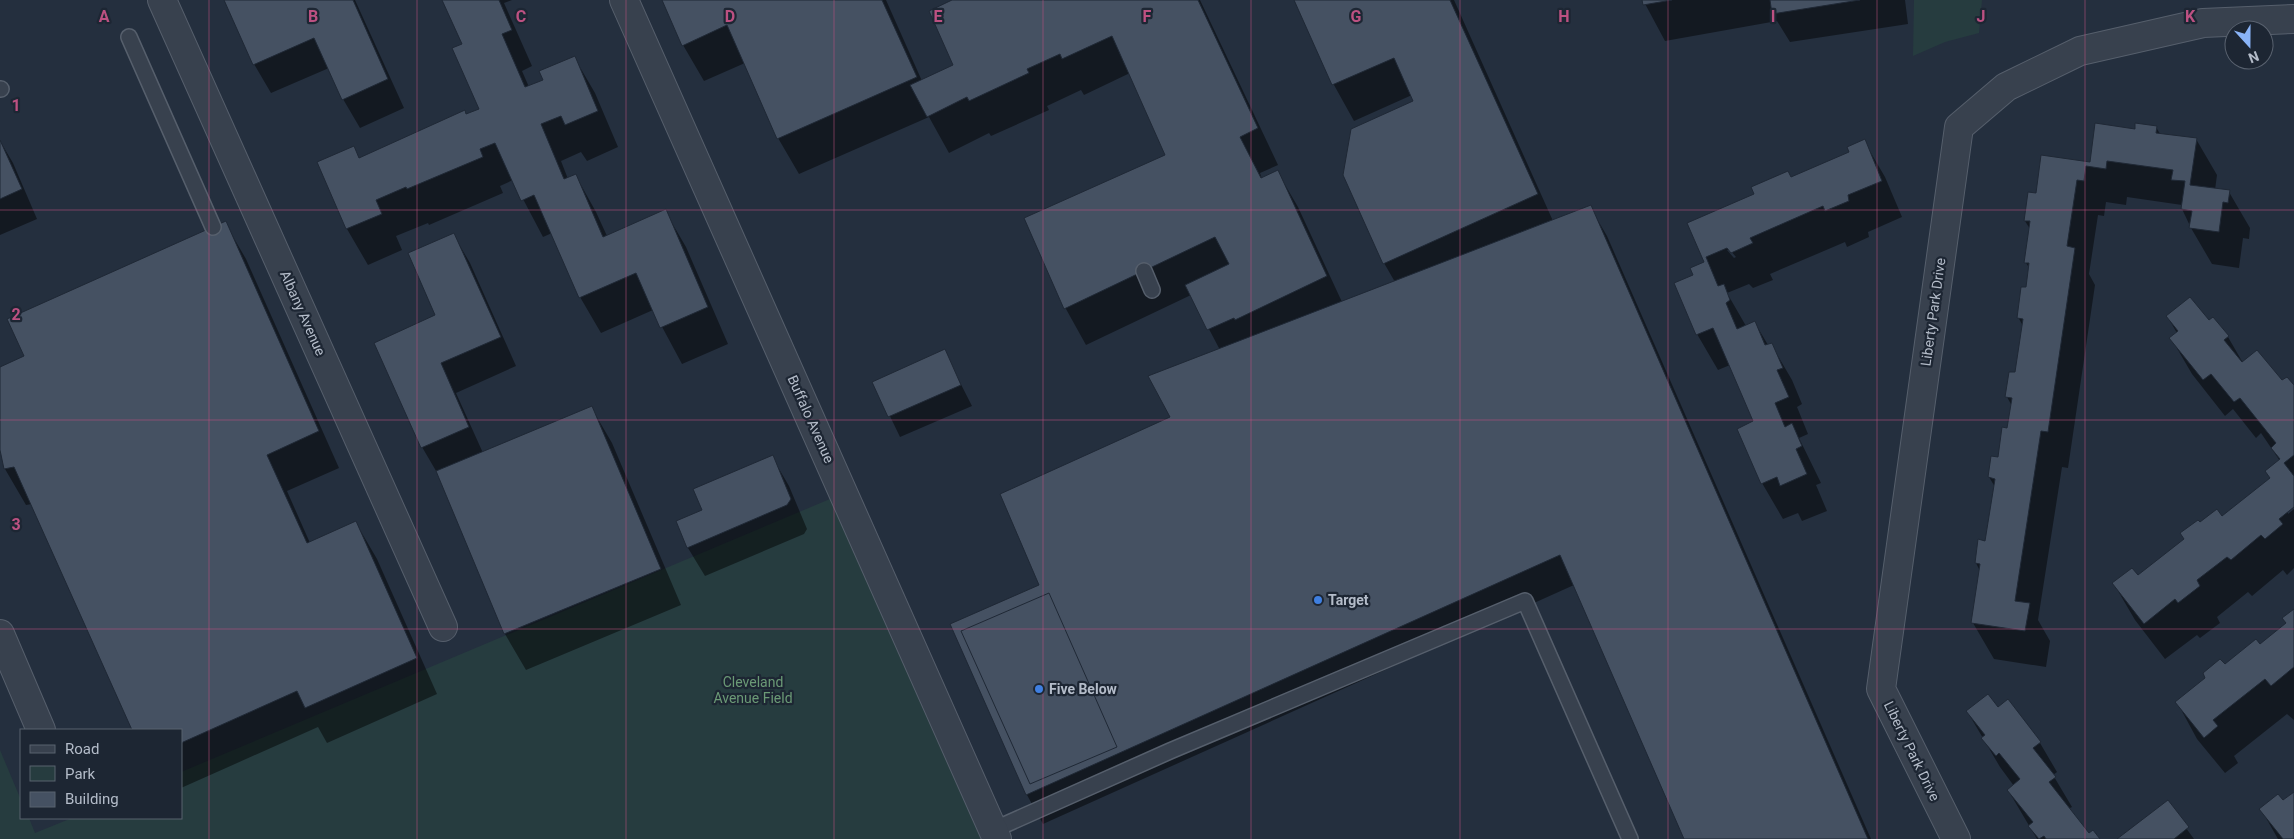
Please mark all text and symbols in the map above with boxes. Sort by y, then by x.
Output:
text: A [99,7,110,26]
text: B [308,7,318,26]
text: C [516,7,526,26]
text: D [725,7,735,26]
text: E [934,7,943,26]
text: F [1143,7,1152,26]
text: G [1351,7,1362,26]
text: H [1558,7,1570,26]
text: I [1771,7,1775,26]
text: J [1977,7,1985,26]
text: K [2185,7,2196,26]
north arrow [2224,20,2274,70]
text: N [2246,48,2261,66]
text: 1 [11,96,21,115]
street label: Liberty Park Drive [1917,257,1949,367]
street label: Albany Avenue [277,268,329,358]
text: 2 [11,305,21,324]
street label: Buffalo Avenue [784,373,838,465]
text: 3 [11,515,21,534]
place label: Target [1328,592,1369,608]
marker: Target [1312,594,1324,606]
park label: Cleveland Avenue Field [713,674,793,706]
place label: Five Below [1049,681,1118,697]
marker: Five Below [1033,683,1045,695]
street label: Liberty Park Drive [1881,698,1943,804]
legend [20,729,182,819]
text: Road [65,740,99,758]
text: Park [65,765,96,783]
text: Building [65,790,119,808]

